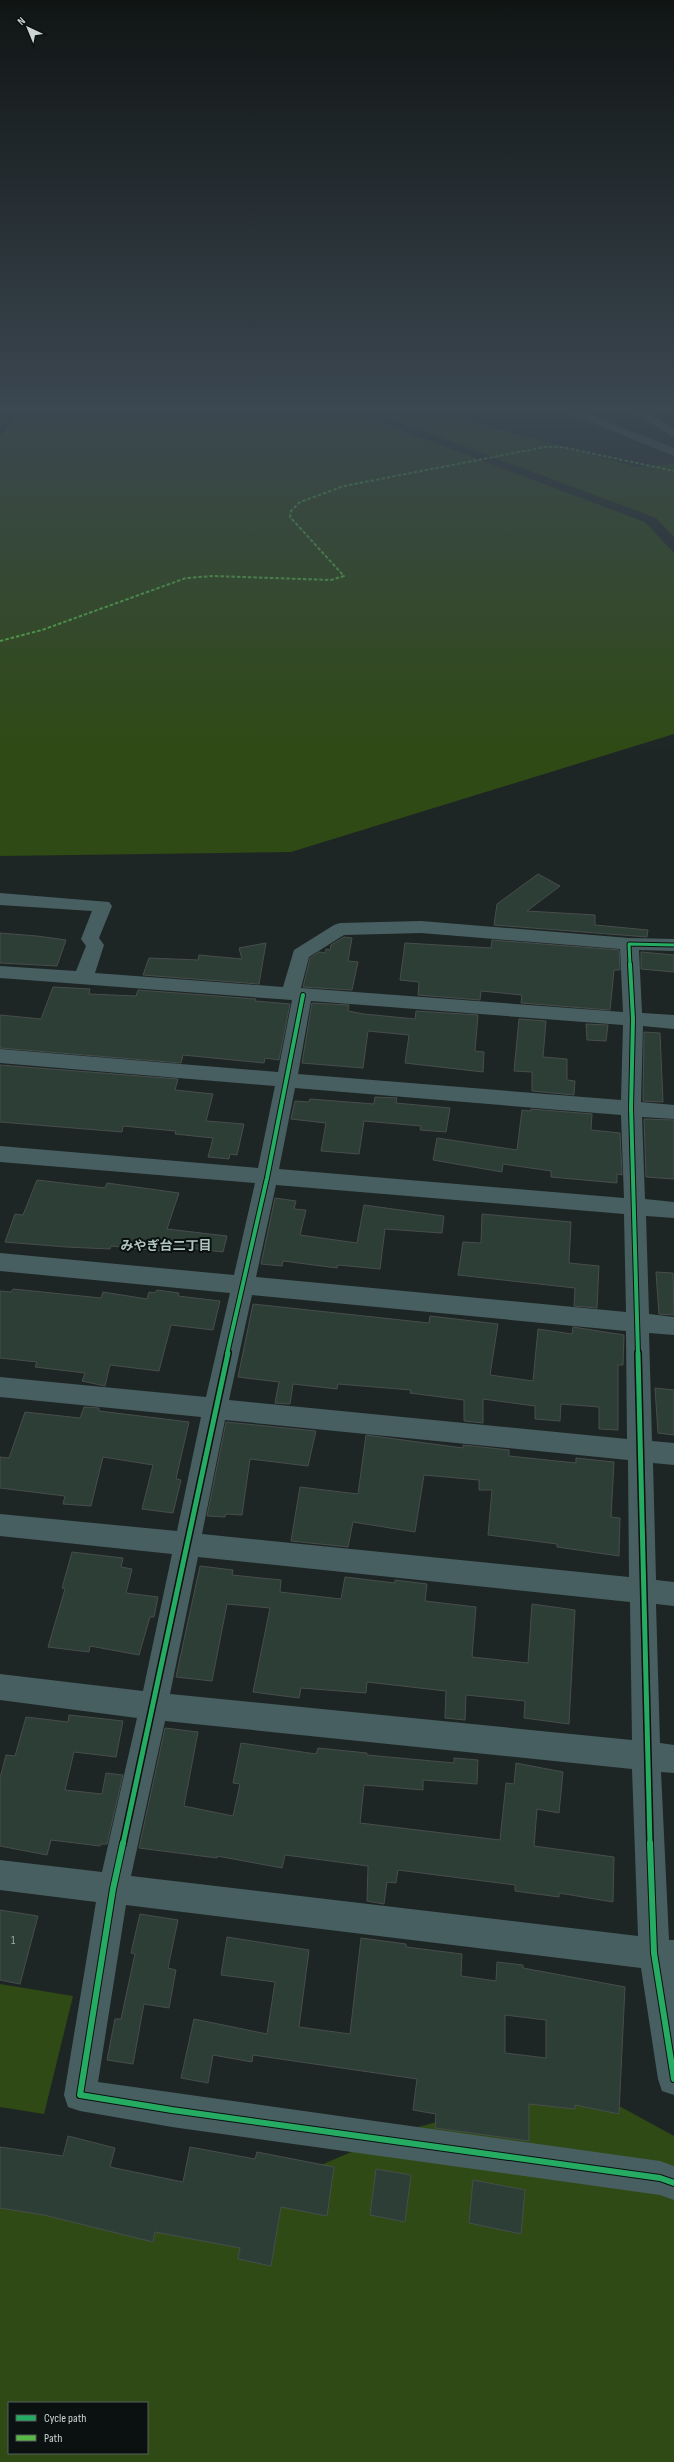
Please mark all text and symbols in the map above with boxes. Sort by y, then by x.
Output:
north arrow [8,8,48,48]
text: N [15,14,28,28]
district label: みやぎ台二丁目 [120,1238,212,1254]
house number: 1 [11,1933,16,1948]
legend [8,2402,148,2454]
text: Cycle path [44,2411,86,2426]
text: Path [44,2431,62,2446]

